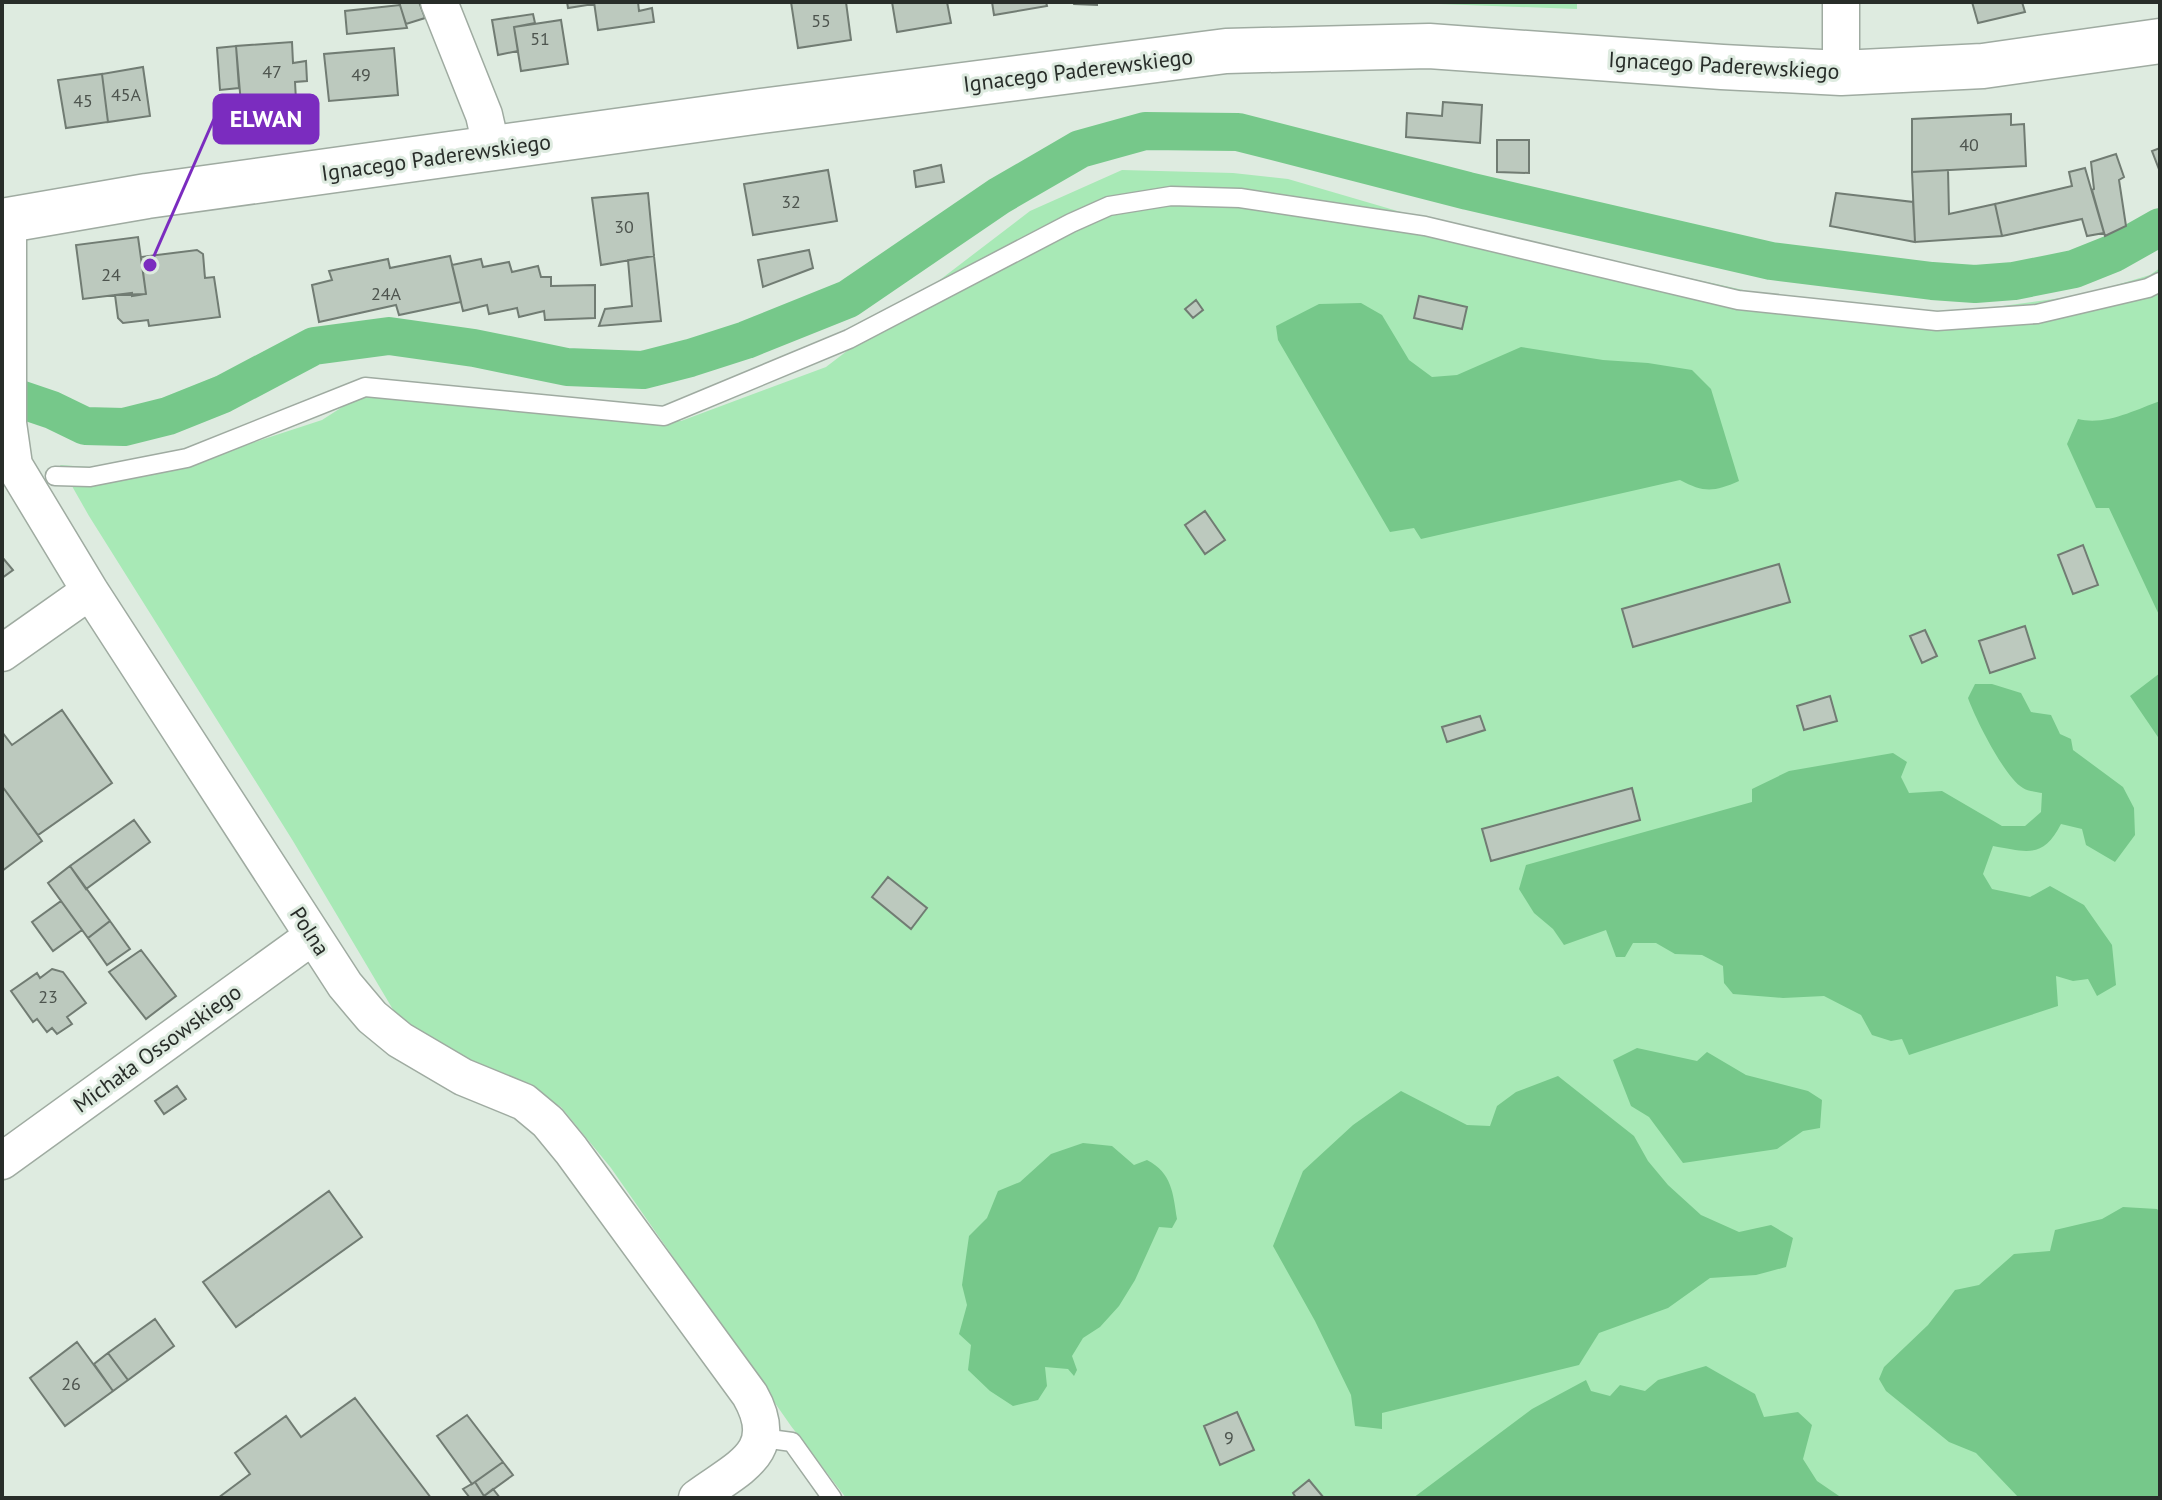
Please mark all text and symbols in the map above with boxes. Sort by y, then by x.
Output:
house number: 55 [811,9,831,32]
house number: 51 [530,27,550,50]
street label: Ignacego Paderewskiego [962,42,1194,98]
street label: Ignacego Paderewskiego [1608,45,1840,85]
house number: 47 [262,60,282,83]
house number: 49 [351,63,371,86]
house number: 45A [111,83,142,106]
house number: 45 [73,89,93,112]
callout: ELWAN [214,95,318,143]
text: ELWAN [230,103,302,134]
street label: Ignacego Paderewskiego [320,127,552,187]
house number: 40 [1959,133,1979,156]
house number: 32 [781,190,801,213]
house number: 30 [614,215,634,238]
house number: 24 [101,263,121,286]
house number: 24A [371,282,402,305]
street label: Polna [284,901,336,961]
street label: Michała Ossowskiego [68,978,246,1118]
house number: 23 [38,985,58,1008]
house number: 26 [61,1372,81,1395]
house number: 9 [1224,1426,1234,1449]

